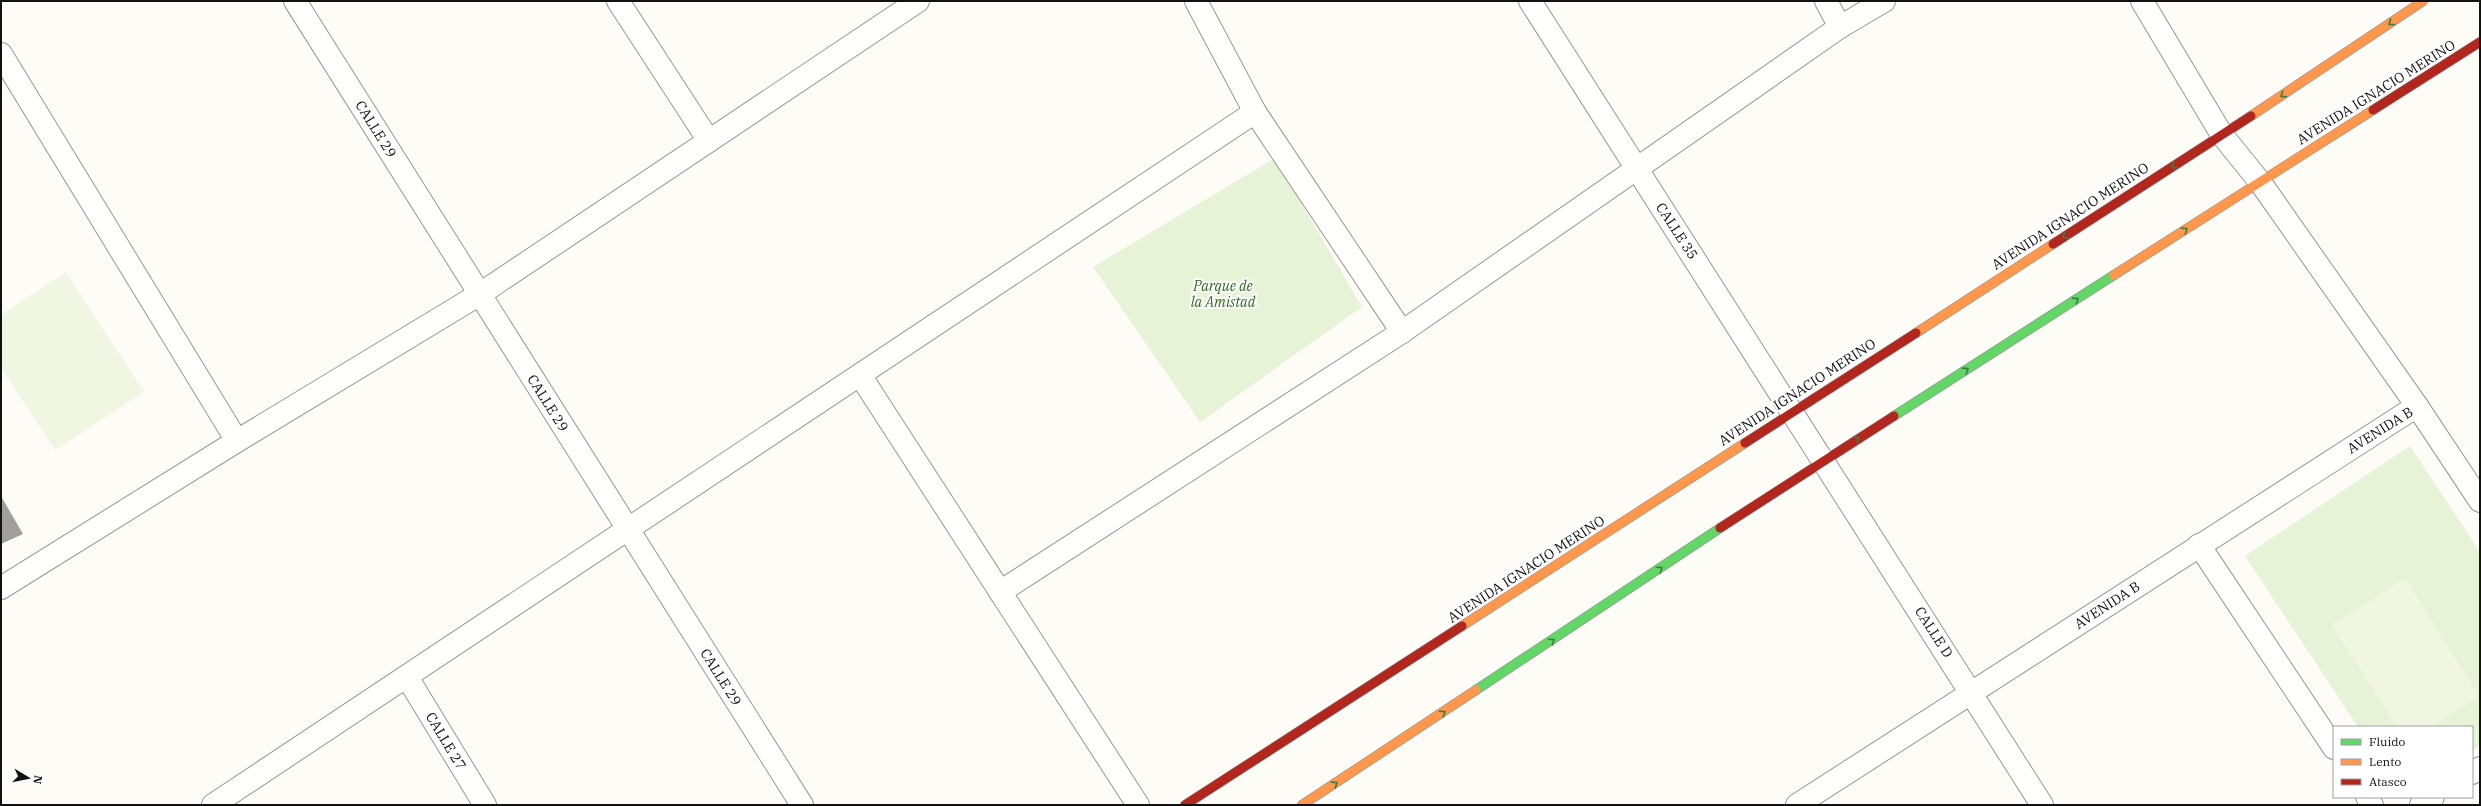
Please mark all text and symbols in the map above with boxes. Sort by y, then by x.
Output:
one-way arrow [2388,18,2395,25]
street label: AVENIDA IGNACIO MERINO [2293,36,2459,148]
one-way arrow [2280,90,2287,97]
street label: CALLE 29 [351,97,401,161]
street label: AVENIDA IGNACIO MERINO [1988,158,2152,274]
one-way arrow [2171,161,2178,169]
street label: CALLE 35 [1652,199,1702,263]
one-way arrow [2181,227,2188,234]
one-way arrow [2062,231,2069,239]
park label: Parque de la Amistad [1191,277,1256,311]
one-way arrow [2072,297,2079,304]
street label: AVENIDA IGNACIO MERINO [1715,334,1879,450]
one-way arrow [1962,367,1969,374]
street label: CALLE 29 [523,371,573,435]
street label: AVENIDA B [2344,403,2416,457]
one-way arrow [1853,437,1860,444]
street label: AVENIDA IGNACIO MERINO [1444,511,1608,627]
one-way arrow [1656,566,1663,574]
street label: AVENIDA B [2071,577,2143,633]
street label: CALLE D [1911,603,1957,661]
one-way arrow [1548,638,1555,646]
street label: CALLE 29 [696,645,746,709]
street label: CALLE 27 [422,709,470,773]
one-way arrow [1439,711,1446,718]
legend [2333,726,2473,798]
text: Fluido [2369,734,2406,749]
text: Lento [2369,754,2401,769]
north arrow [8,758,48,798]
text: N [30,774,45,786]
text: Atasco [2369,774,2407,789]
one-way arrow [1330,782,1337,789]

